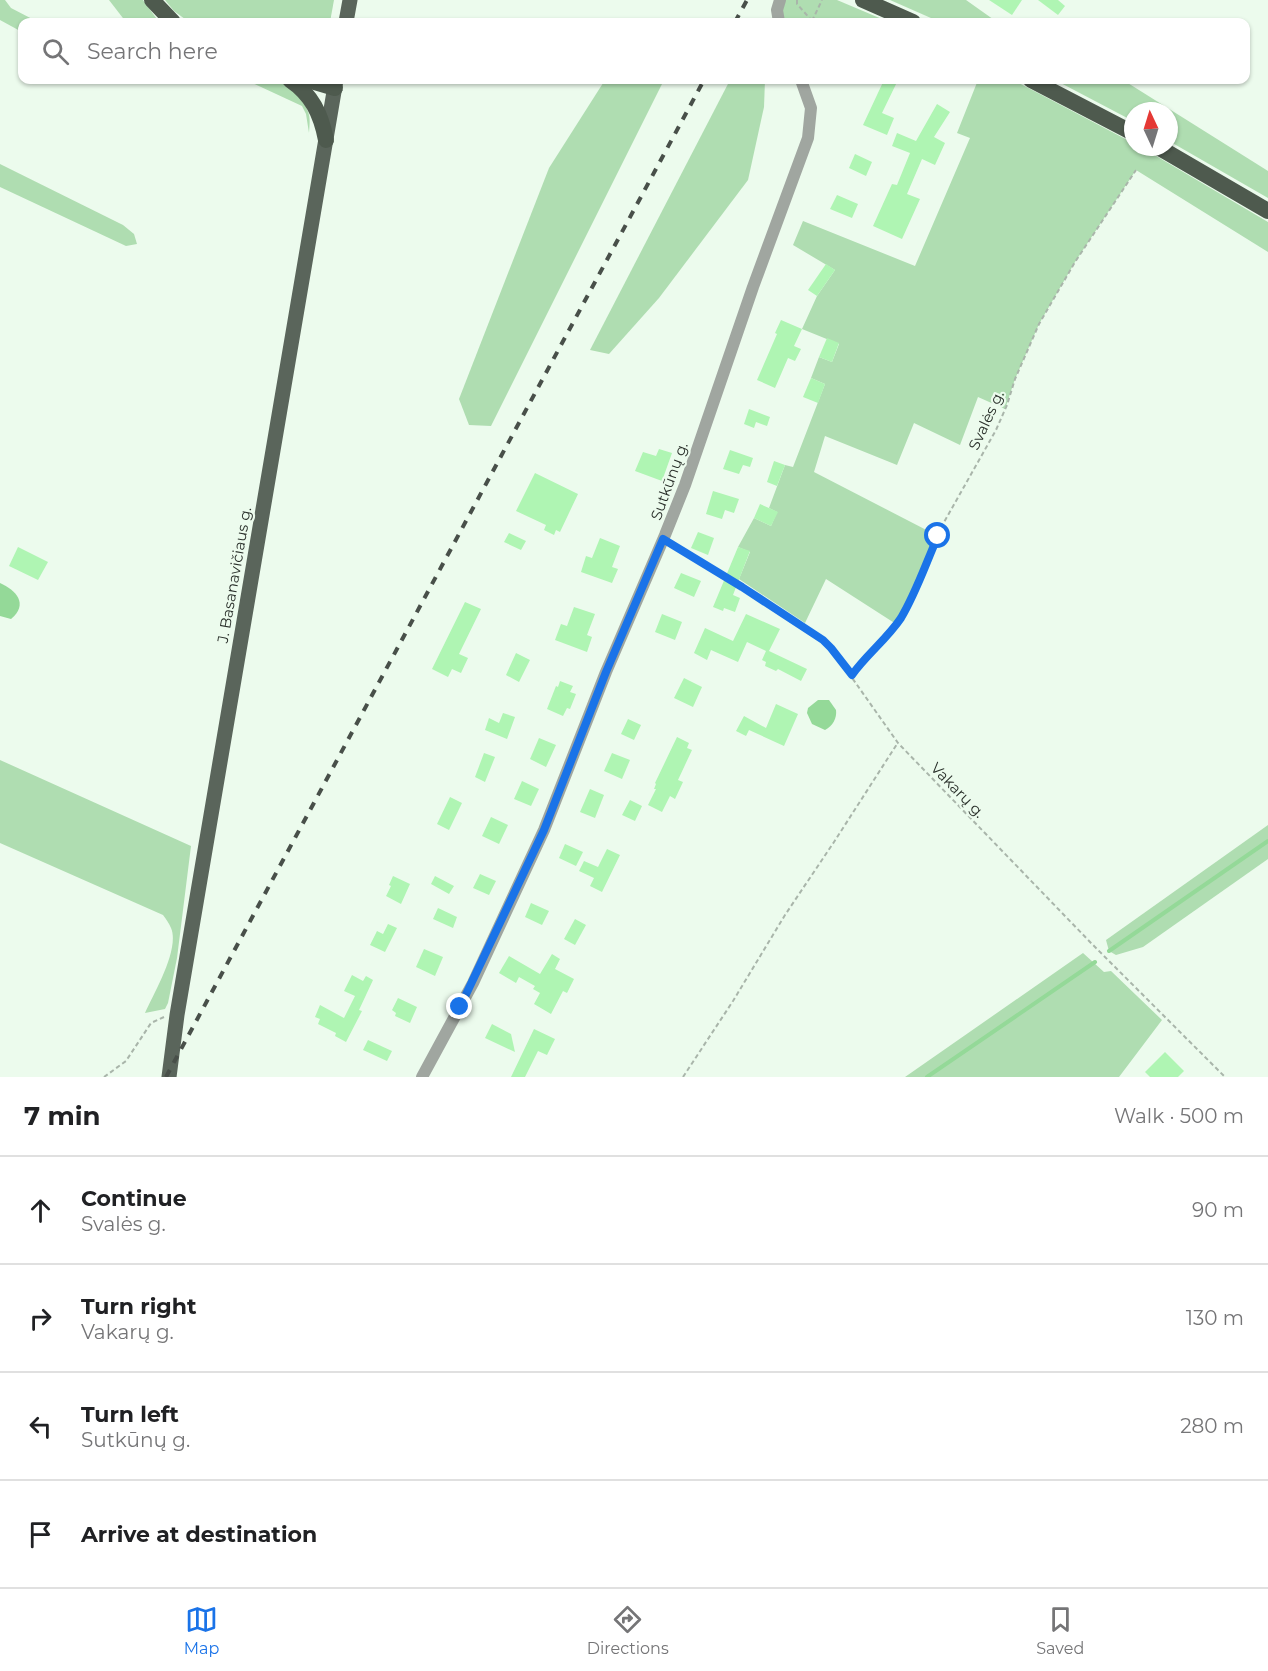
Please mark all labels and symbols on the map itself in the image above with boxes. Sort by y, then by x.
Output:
north arrow [1124,102,1178,156]
street label: Svalės g. [964,387,1008,453]
street label: Sutkūnų g. [646,439,692,523]
street label: J. Basanavičiaus g. [213,505,255,646]
route start [924,522,950,548]
street label: Vakarų g. [927,758,989,822]
route end [446,993,472,1019]

